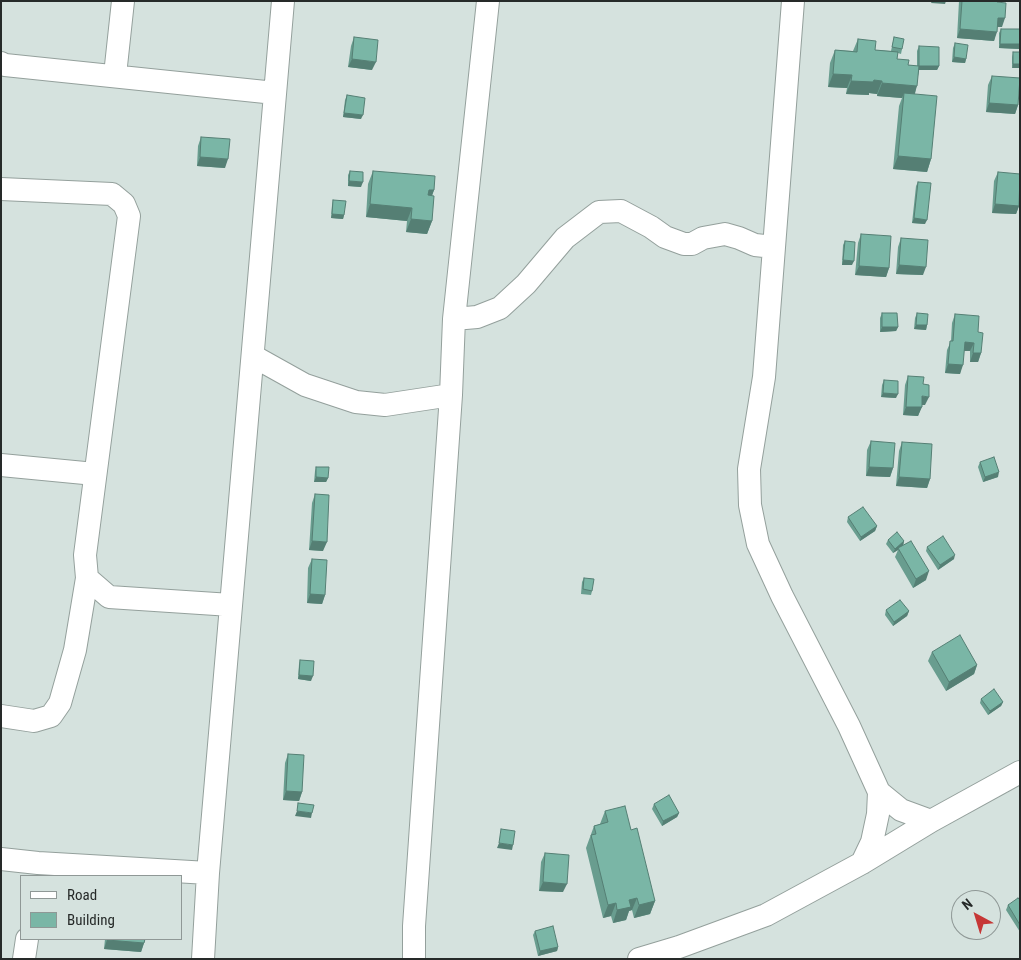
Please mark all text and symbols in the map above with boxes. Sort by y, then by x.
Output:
legend [20,875,182,940]
text: Road [67,886,97,904]
north arrow [951,890,1001,940]
text: N [959,895,976,913]
text: Building [67,911,115,929]

